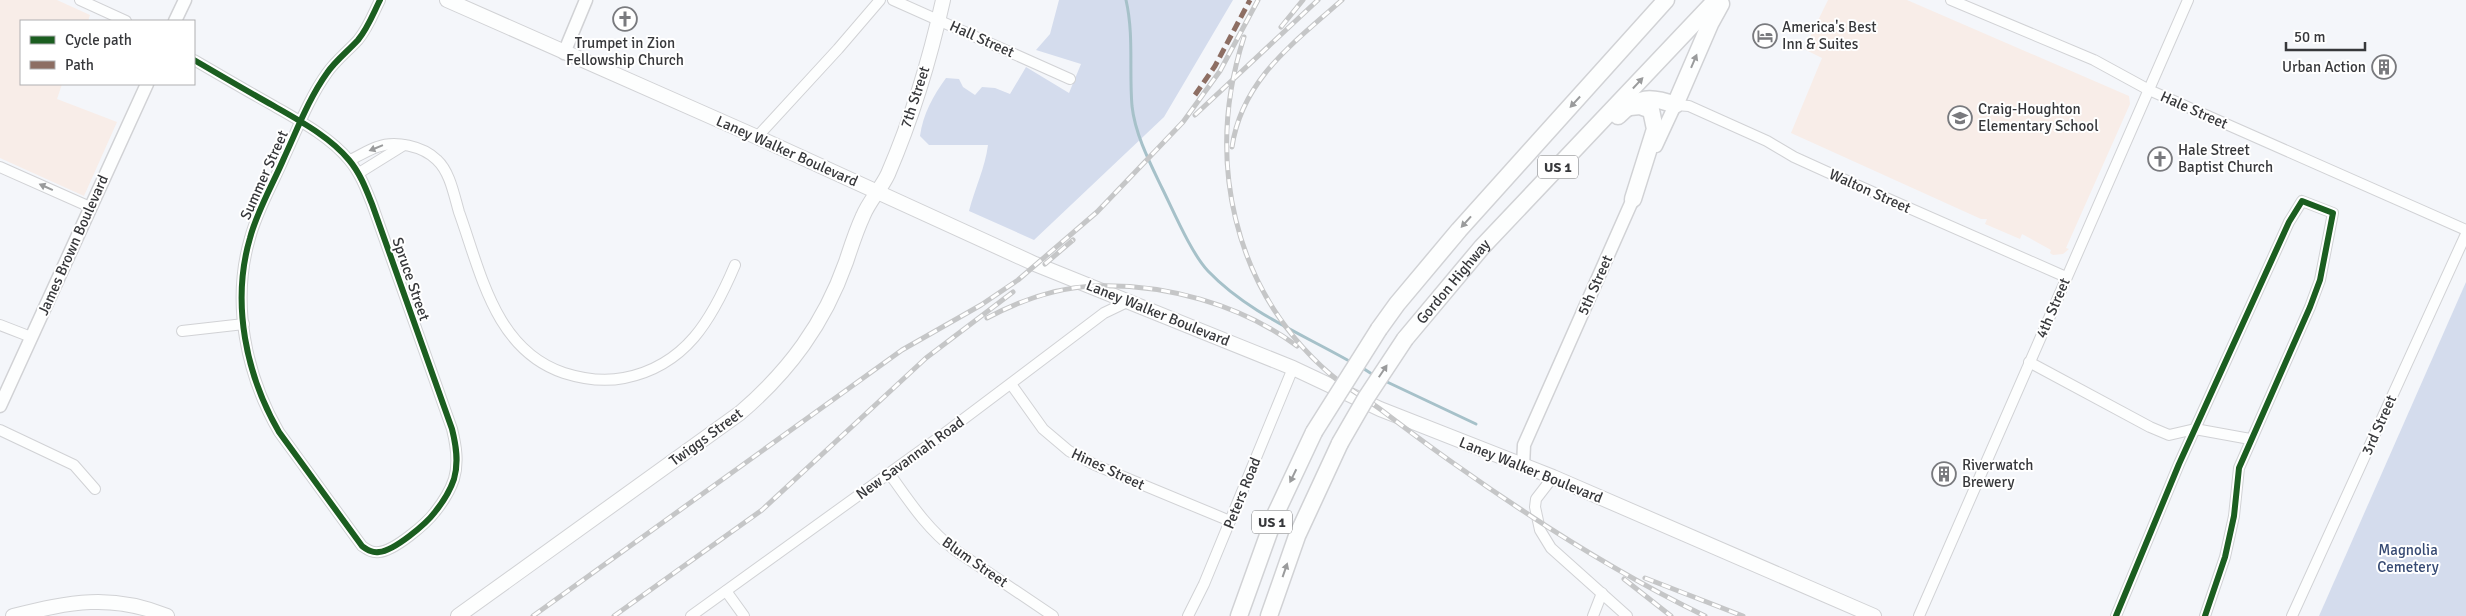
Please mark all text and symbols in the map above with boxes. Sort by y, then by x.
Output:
church icon: Trumpet in Zion Fellowship Church [612,6,638,32]
street label: Hall Street [947,17,1017,61]
place label: America's Best Inn & Suites [1782,18,1877,53]
legend [20,20,195,85]
scale bar [2286,20,2365,52]
hotel icon: America's Best Inn & Suites [1752,23,1778,49]
text: 50 m [2294,28,2325,46]
text: Cycle path [65,31,132,49]
place label: Trumpet in Zion Fellowship Church [566,34,684,69]
one-way arrow [1691,53,1699,68]
building icon: Urban Action [2371,54,2397,80]
text: Path [65,56,94,74]
place label: Urban Action [2282,58,2366,76]
street label: 7th Street [897,64,933,130]
one-way arrow [1632,77,1644,89]
street label: Hale Street [2158,87,2230,133]
one-way arrow [1569,95,1581,107]
place label: Craig-Houghton Elementary School [1978,100,2099,135]
school or university icon: Craig-Houghton Elementary School [1947,105,1973,131]
street label: Laney Walker Boulevard [713,112,861,190]
street label: Summer Street [236,128,292,222]
place label: Hale Street Baptist Church [2178,141,2273,176]
one-way arrow [369,145,383,153]
church icon: Hale Street Baptist Church [2147,146,2173,172]
road number: US 1 [1538,156,1578,178]
street label: Walton Street [1826,165,1914,217]
street label: James Brown Boulevard [34,172,112,318]
one-way arrow [39,183,53,191]
one-way arrow [1460,215,1472,227]
street label: Spruce Street [388,235,434,323]
street label: Gordon Highway [1412,235,1494,328]
street label: 5th Street [1574,252,1616,318]
street label: 4th Street [2032,275,2074,341]
street label: Laney Walker Boulevard [1084,276,1232,350]
one-way arrow [1379,365,1388,378]
street label: 3rd Street [2358,392,2400,458]
street label: Twiggs Street [666,404,746,470]
street label: New Savannah Road [852,413,968,503]
street label: Laney Walker Boulevard [1457,433,1605,507]
street label: Hines Street [1068,444,1148,494]
street label: Peters Road [1219,454,1265,531]
place label: Riverwatch Brewery [1962,456,2033,491]
building icon: Riverwatch Brewery [1931,461,1957,487]
one-way arrow [1289,468,1297,483]
road number: US 1 [1252,511,1292,534]
street label: Blum Street [939,533,1011,591]
park label: Magnolia Cemetery [2377,541,2439,576]
one-way arrow [1281,562,1289,577]

